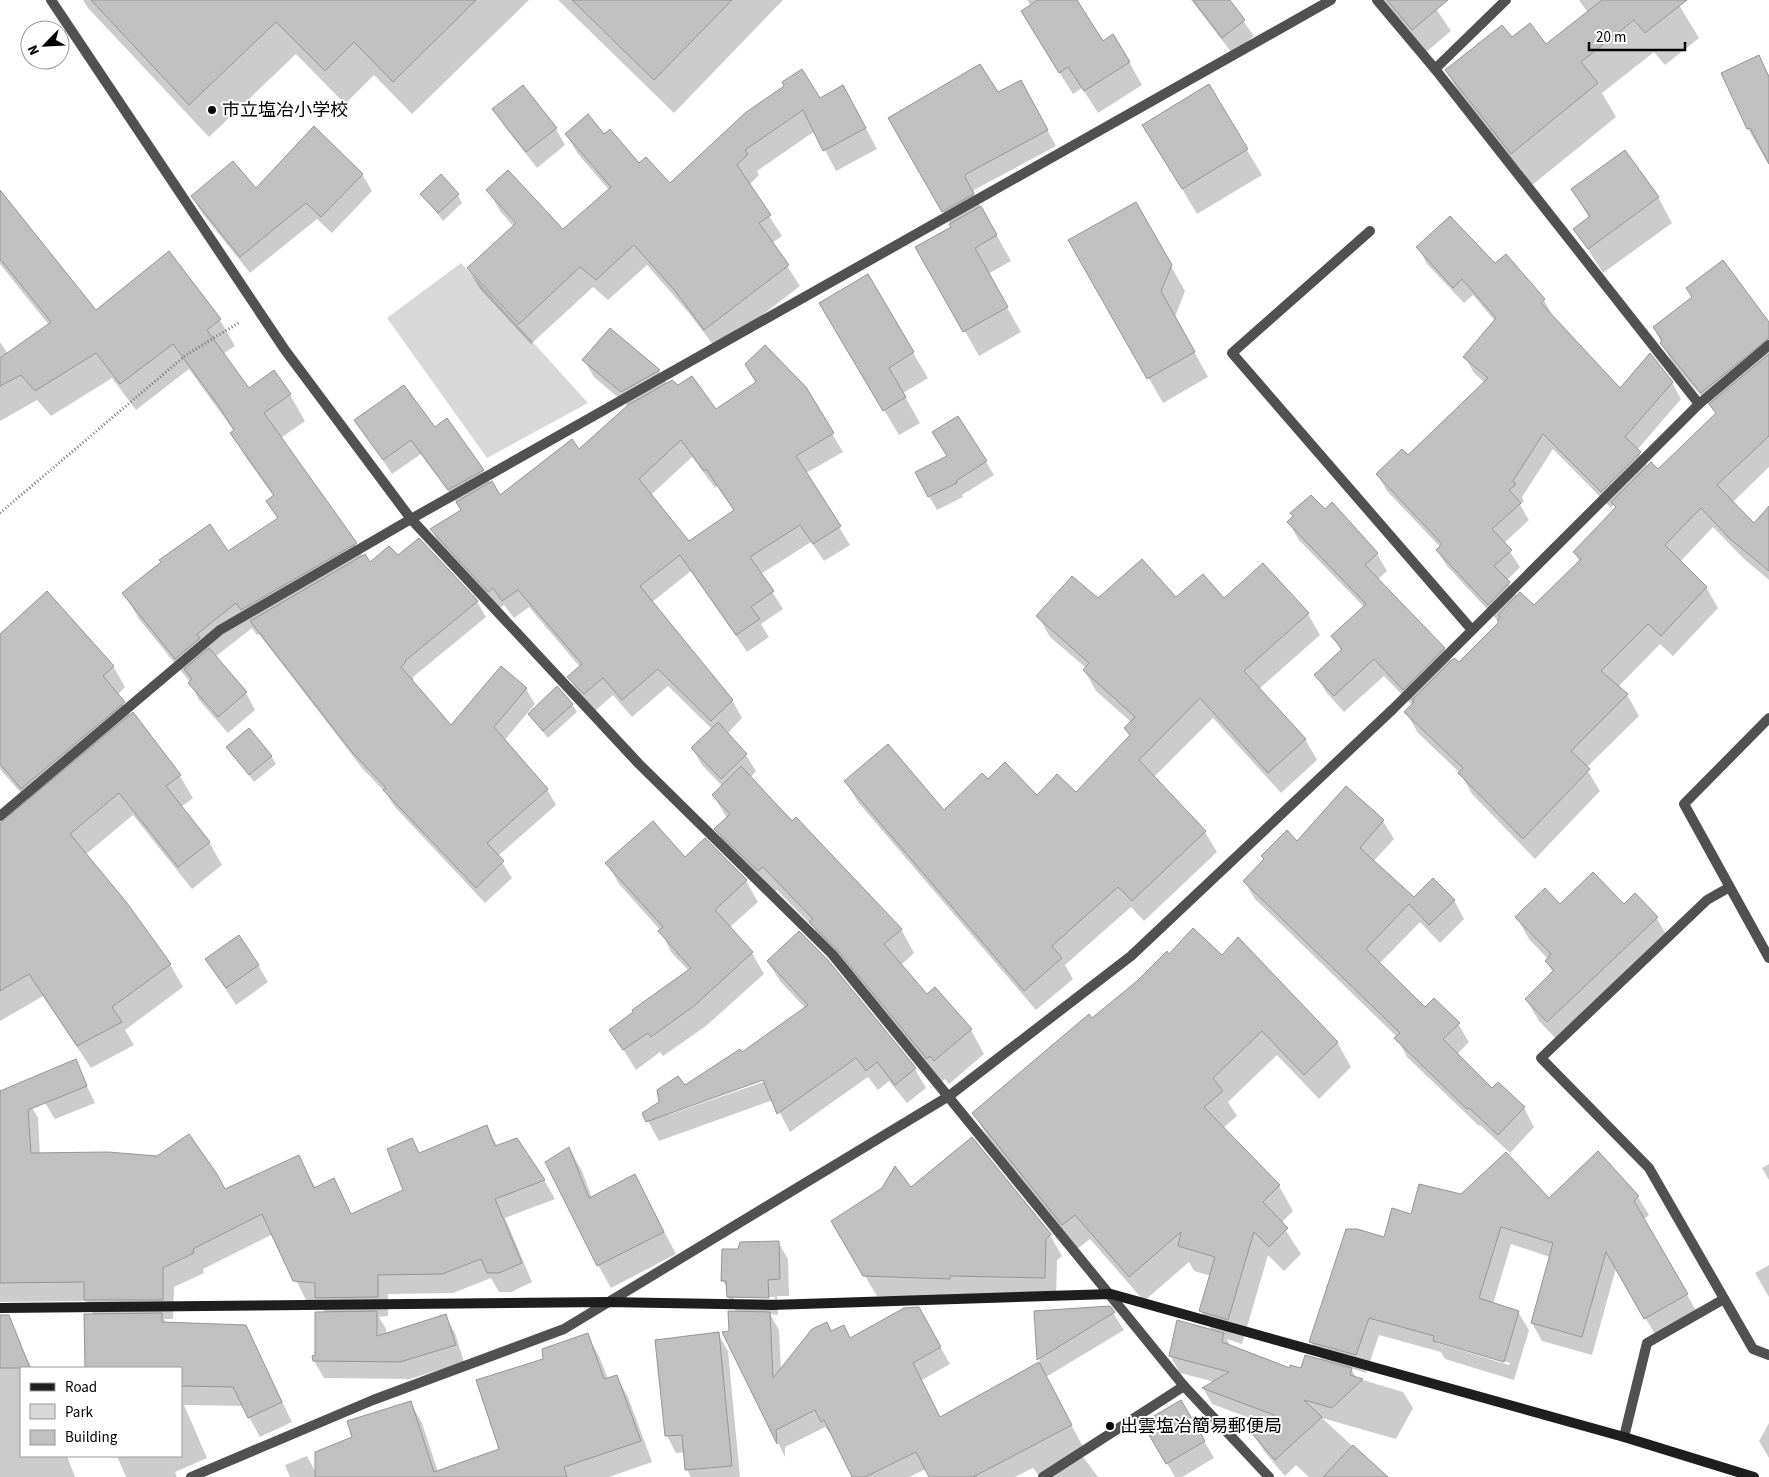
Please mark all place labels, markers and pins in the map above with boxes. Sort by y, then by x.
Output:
place label: 市立塩冶小学校 [222,98,348,123]
marker: 市立塩冶小学校 [206,104,218,116]
place label: 出雲塩冶簡易郵便局 [1120,1414,1282,1439]
marker: 出雲塩冶簡易郵便局 [1104,1420,1116,1432]

